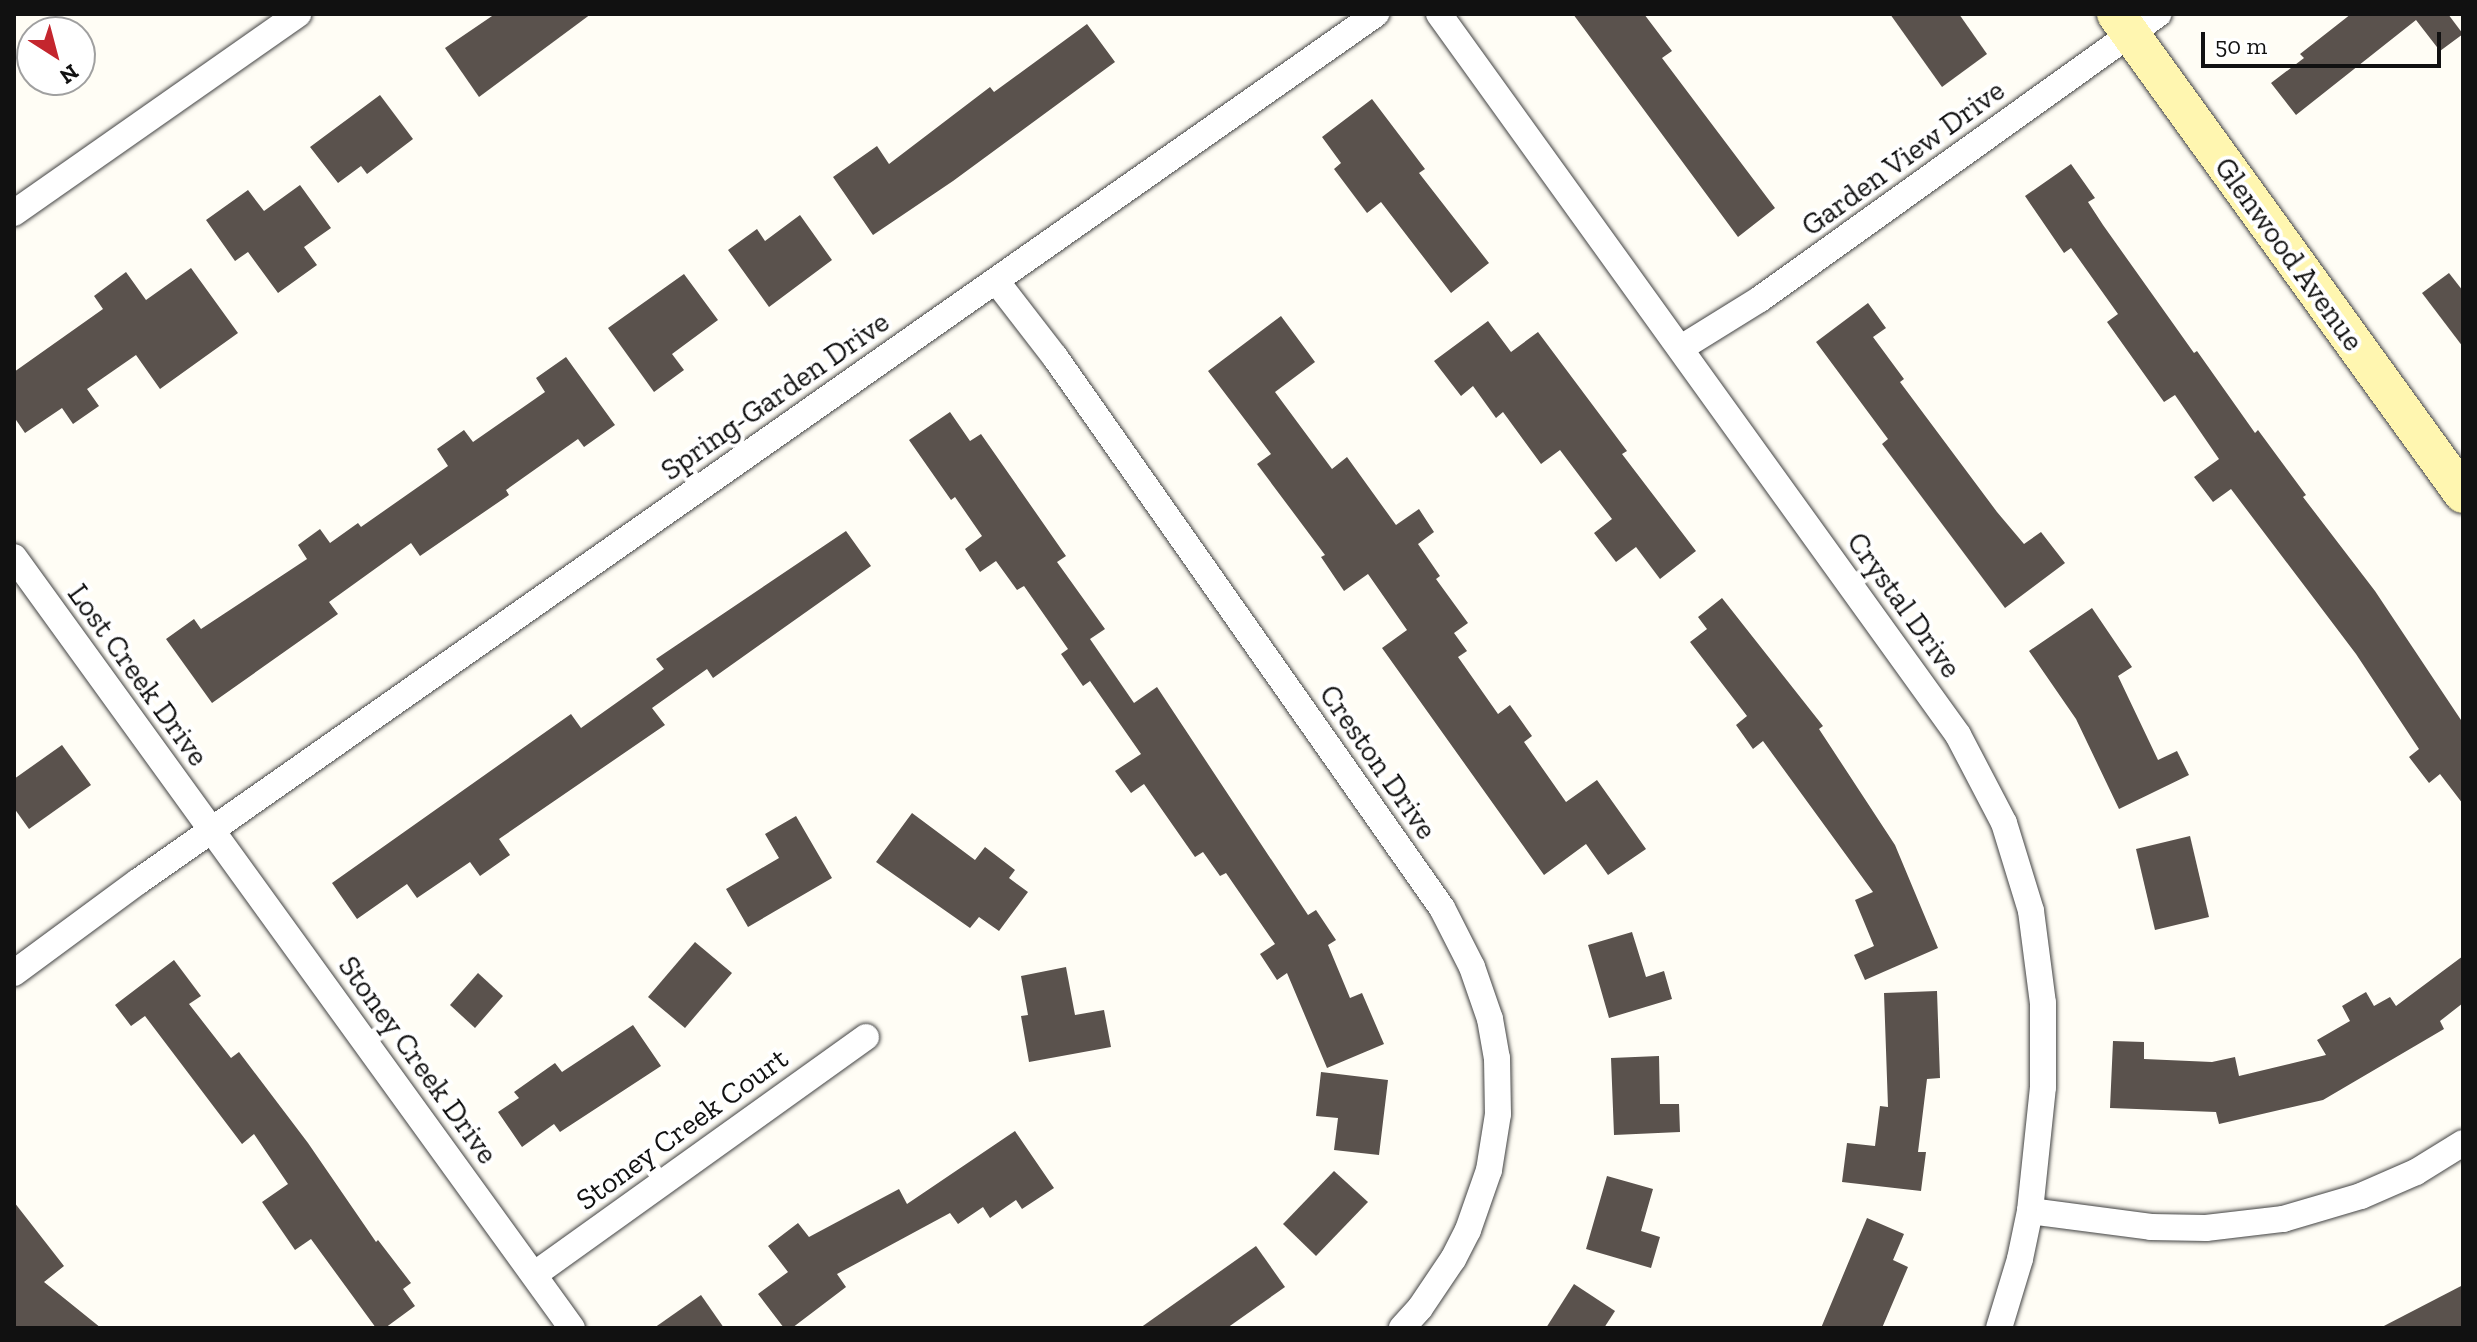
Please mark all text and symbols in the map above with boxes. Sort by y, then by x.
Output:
north arrow [16,16,96,96]
scale bar [2205,16,2445,66]
text: 50 m [2215,31,2267,60]
text: N [55,58,84,90]
street label: Garden View Drive [1794,72,2012,244]
street label: Glenwood Avenue [2206,150,2372,358]
street label: Spring-Garden Drive [654,304,896,488]
street label: Crystal Drive [1839,525,1969,685]
street label: Lost Creek Drive [60,577,216,773]
street label: Creston Drive [1312,678,1444,846]
street label: Stoney Creek Drive [330,949,506,1171]
street label: Stoney Creek Court [569,1040,795,1218]

